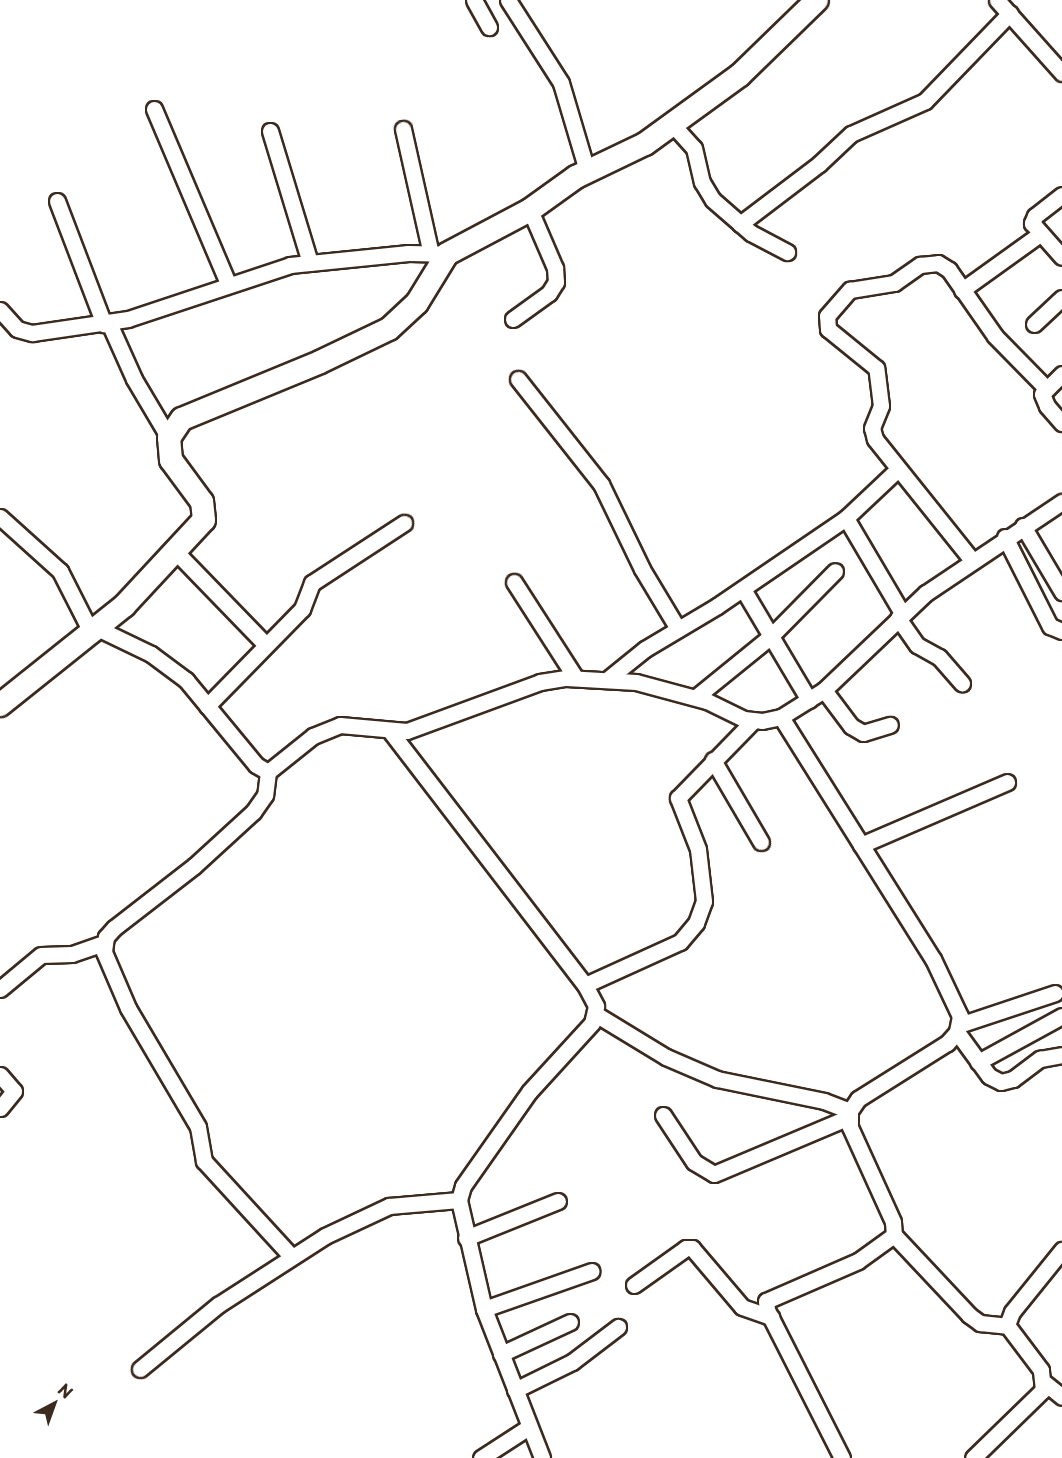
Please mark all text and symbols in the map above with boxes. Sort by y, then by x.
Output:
north arrow [24,1374,84,1434]
text: N [53,1377,78,1404]

